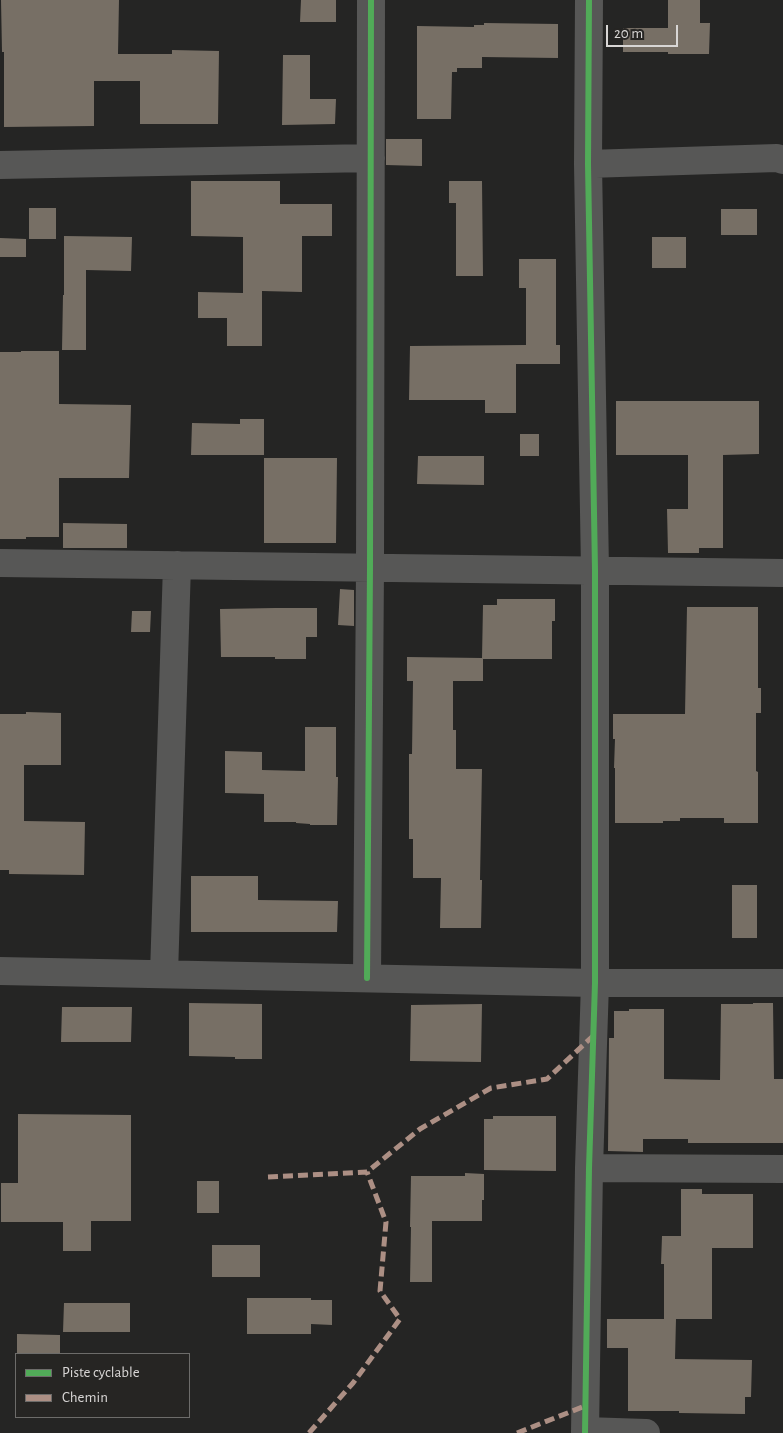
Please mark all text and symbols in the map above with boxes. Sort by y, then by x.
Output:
scale bar [608,15,680,47]
text: 20 m [614,26,643,41]
legend [15,1353,190,1418]
text: Piste cyclable [62,1365,140,1380]
text: Chemin [62,1390,108,1405]

